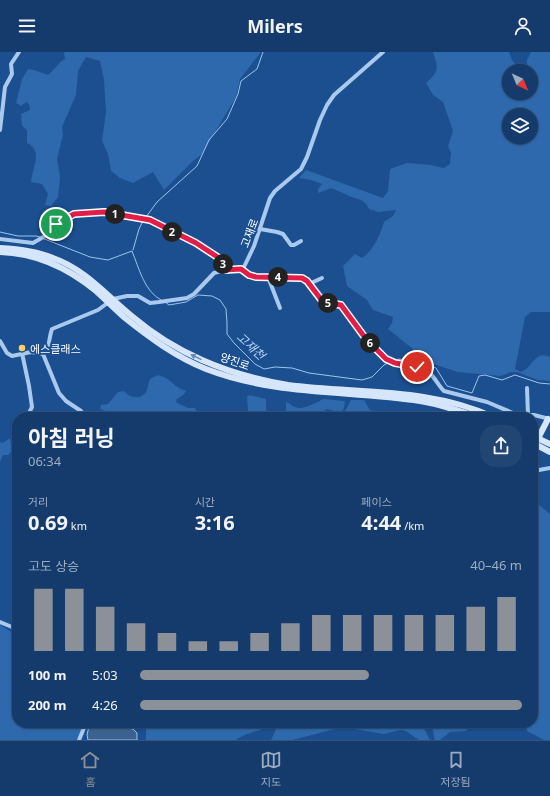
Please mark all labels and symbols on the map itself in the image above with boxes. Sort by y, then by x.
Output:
north arrow [502,64,538,100]
pin: 1 [105,204,125,224]
pin [39,207,73,241]
street label: 고재로 [237,216,261,250]
pin: 2 [162,222,182,242]
pin: 3 [213,254,233,274]
pin: 4 [268,267,288,287]
pin: 5 [318,293,338,313]
water label: 고재천 [233,328,270,365]
pin: 6 [360,333,380,353]
place label: 에스클래스 [30,341,81,356]
marker: 에스클래스 [17,343,27,353]
street label: 양진로 [218,349,252,373]
pin [400,350,434,384]
one-way arrow [191,354,202,360]

